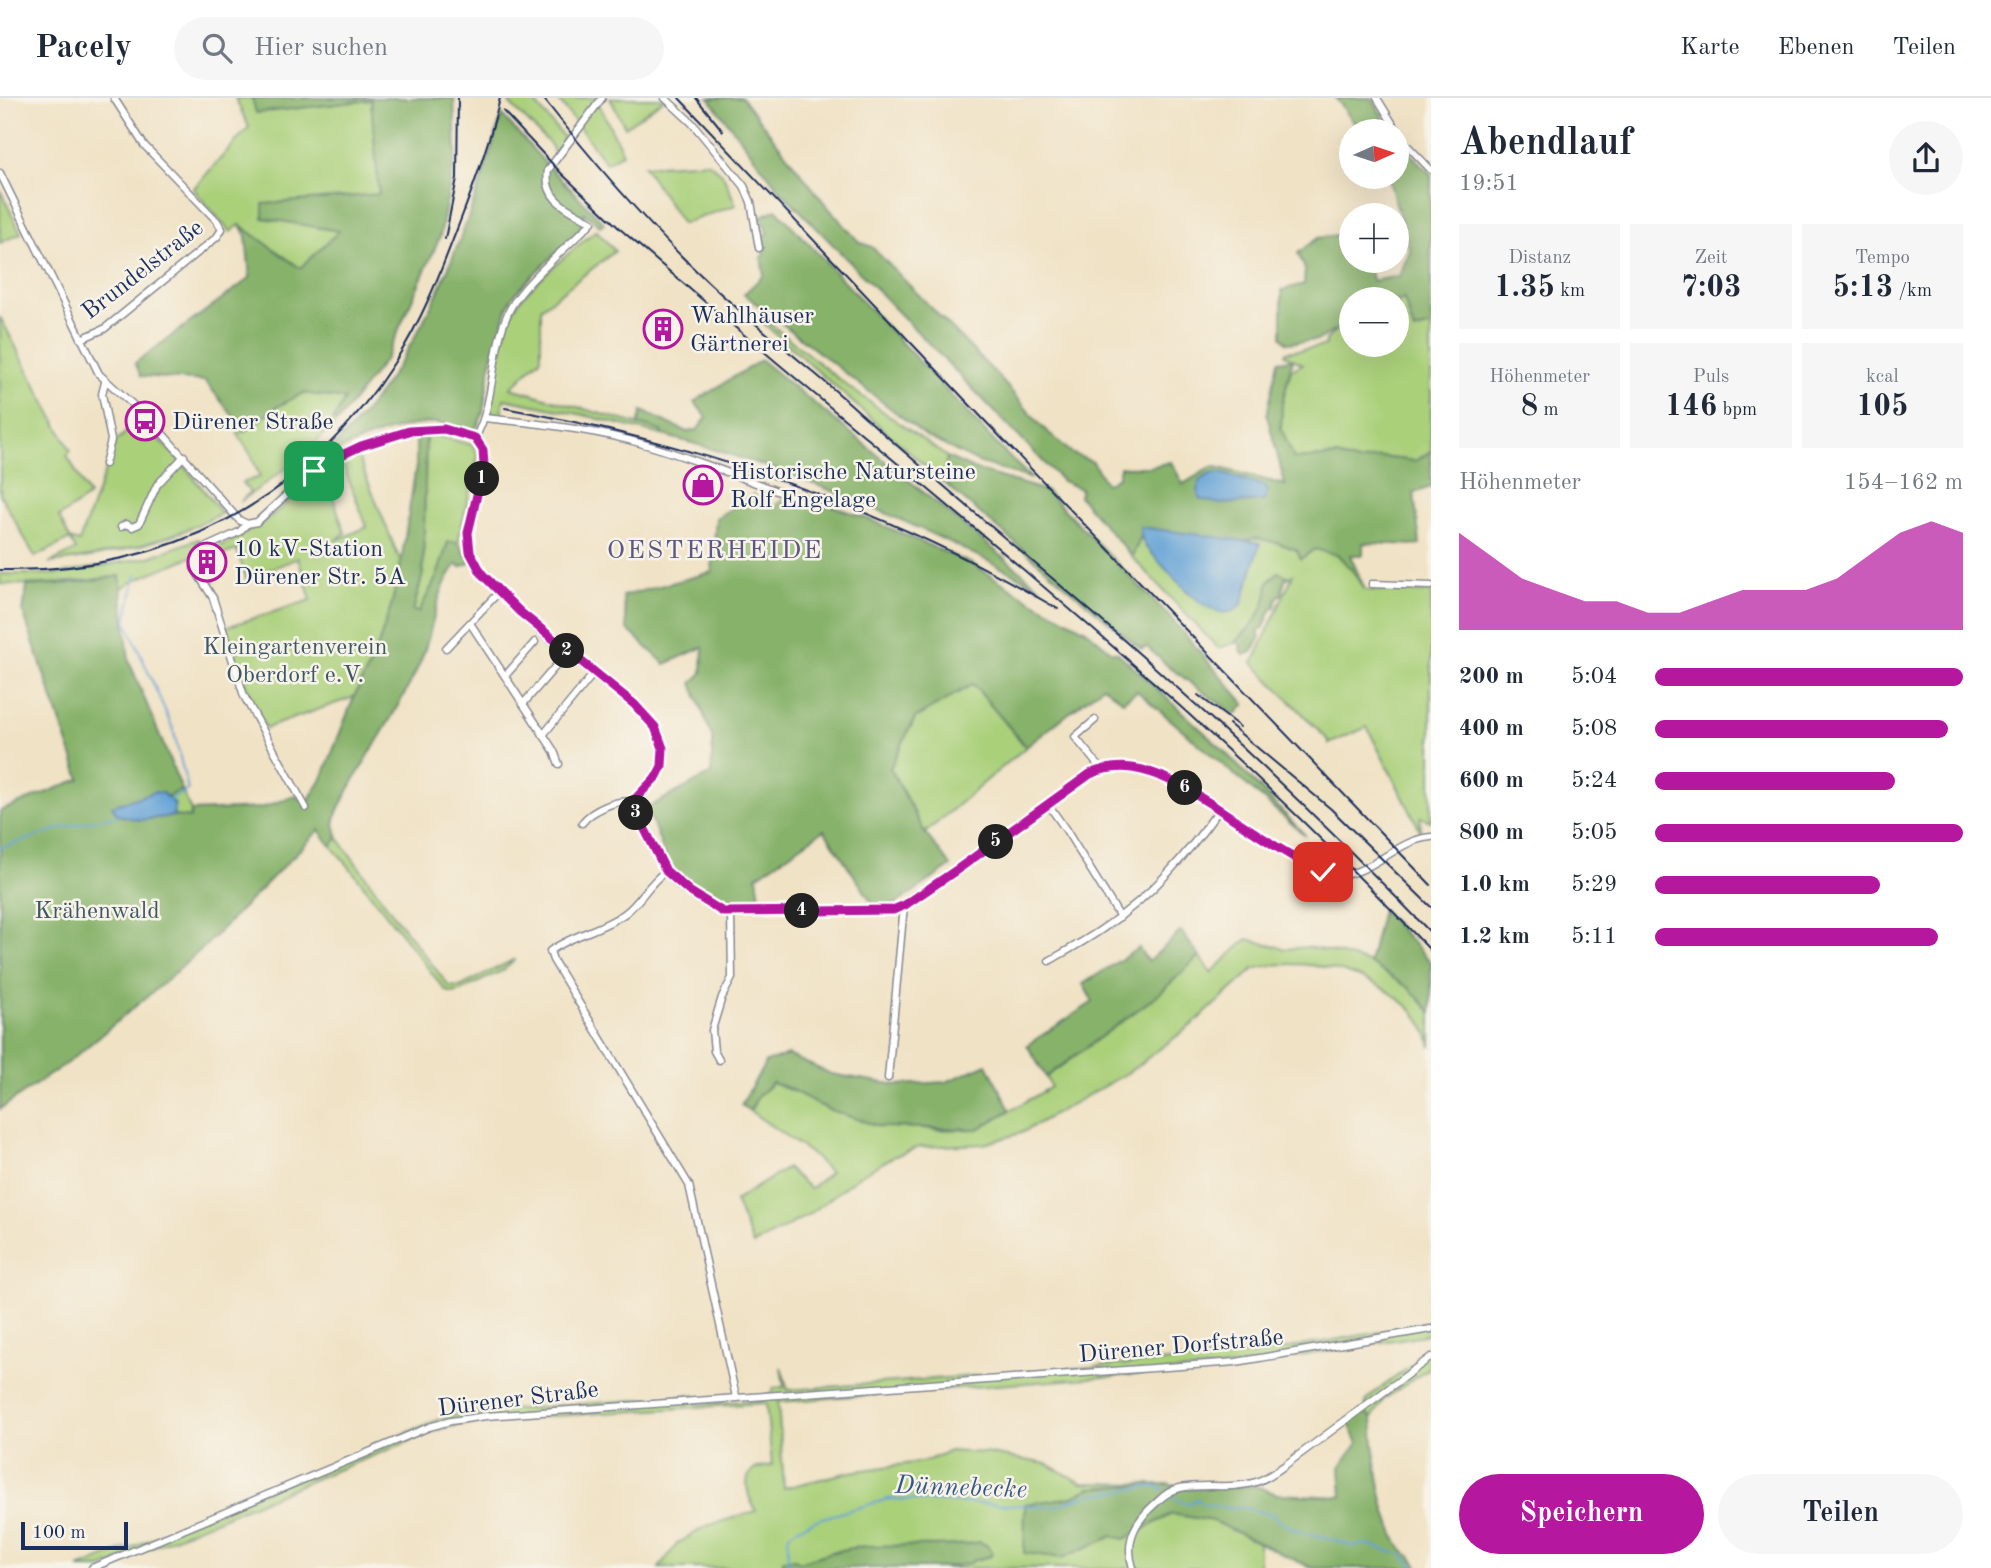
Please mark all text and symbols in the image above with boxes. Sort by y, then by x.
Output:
search box [174,17,664,80]
icon: search [198,29,236,67]
text: Pacely [35,32,132,65]
text: Hier suchen [254,35,388,61]
text: Karte [1680,36,1740,60]
text: Ebenen [1778,36,1854,60]
text: Teilen [1892,36,1956,60]
north arrow [1339,119,1409,189]
map controls [1339,119,1409,357]
button: share [1889,121,1963,195]
text: Abendlauf [1459,125,1632,163]
text: 19:51 [1459,172,1519,195]
button: + [1339,203,1409,273]
street label: Brundelstraße [78,216,208,325]
text: Distanz [1508,249,1571,268]
text: Zeit [1695,249,1727,268]
text: Tempo [1855,249,1910,268]
text: 1.35 [1494,273,1555,303]
text: 7:03 [1681,273,1741,303]
text: 5:13 [1833,273,1893,303]
text: km [1555,282,1585,301]
text: /km [1893,282,1932,301]
button: − [1339,287,1409,357]
place label: Wahlhäuser Gärtnerei [690,305,814,357]
building icon: Wahlhäuser Gärtnerei [642,308,684,350]
text: Höhenmeter [1489,368,1590,387]
text: Puls [1693,368,1729,387]
text: kcal [1866,368,1899,387]
text: 8 [1521,392,1538,422]
text: 146 [1665,392,1717,422]
text: 105 [1856,392,1908,422]
bus stop icon: Dürener Straße [124,400,166,442]
text: m [1538,401,1559,420]
text: bpm [1717,401,1757,420]
place label: Dürener Straße [172,411,334,435]
pin [284,441,344,501]
icon: arrive [295,452,333,490]
place label: Historische Natursteine Rolf Engelage [730,461,976,513]
pin: 1 [464,462,500,496]
shop icon: Historische Natursteine Rolf Engelage [682,464,724,506]
text: 1 [476,469,487,488]
text: Höhenmeter [1459,471,1581,494]
text: 154–162 m [1844,471,1963,494]
place label: 10 kV-Station Dürener Str. 5A [234,538,406,590]
district label: OESTERHEIDE [607,538,823,564]
building icon: 10 kV-Station Dürener Str. 5A [186,541,228,583]
pin: 2 [550,634,584,668]
park label: Kleingartenverein Oberdorf e.V. [202,636,388,688]
text: 2 [561,641,572,660]
text: 200 m [1459,665,1524,688]
text: 5:04 [1571,665,1617,688]
text: 400 m [1459,717,1524,740]
text: 5:08 [1571,717,1617,740]
text: 600 m [1459,769,1524,792]
text: 5:24 [1571,769,1617,792]
pin: 6 [1168,770,1202,806]
text: 6 [1179,778,1190,797]
pin: 3 [618,796,654,830]
text: 3 [630,803,641,822]
text: 800 m [1459,821,1524,844]
text: 5:05 [1571,821,1617,844]
pin: 5 [978,824,1014,860]
text: 5 [990,832,1001,851]
pin [1293,842,1353,902]
icon: check [1304,853,1342,891]
text: 1.0 km [1459,873,1530,896]
text: 5:29 [1571,873,1617,896]
pin: 4 [784,894,820,928]
park label: Krähenwald [34,900,160,924]
text: 4 [796,901,807,920]
text: 1.2 km [1459,925,1530,948]
text: 5:11 [1571,925,1617,948]
street label: Dürener Dorfstraße [1078,1326,1285,1368]
street label: Dürener Straße [437,1378,600,1422]
water label: Dünnebecke [893,1473,1028,1503]
button: Speichern [1459,1474,1704,1554]
button: Teilen [1718,1474,1963,1554]
scale bar [21,1519,128,1551]
text: 100 m [32,1524,85,1543]

